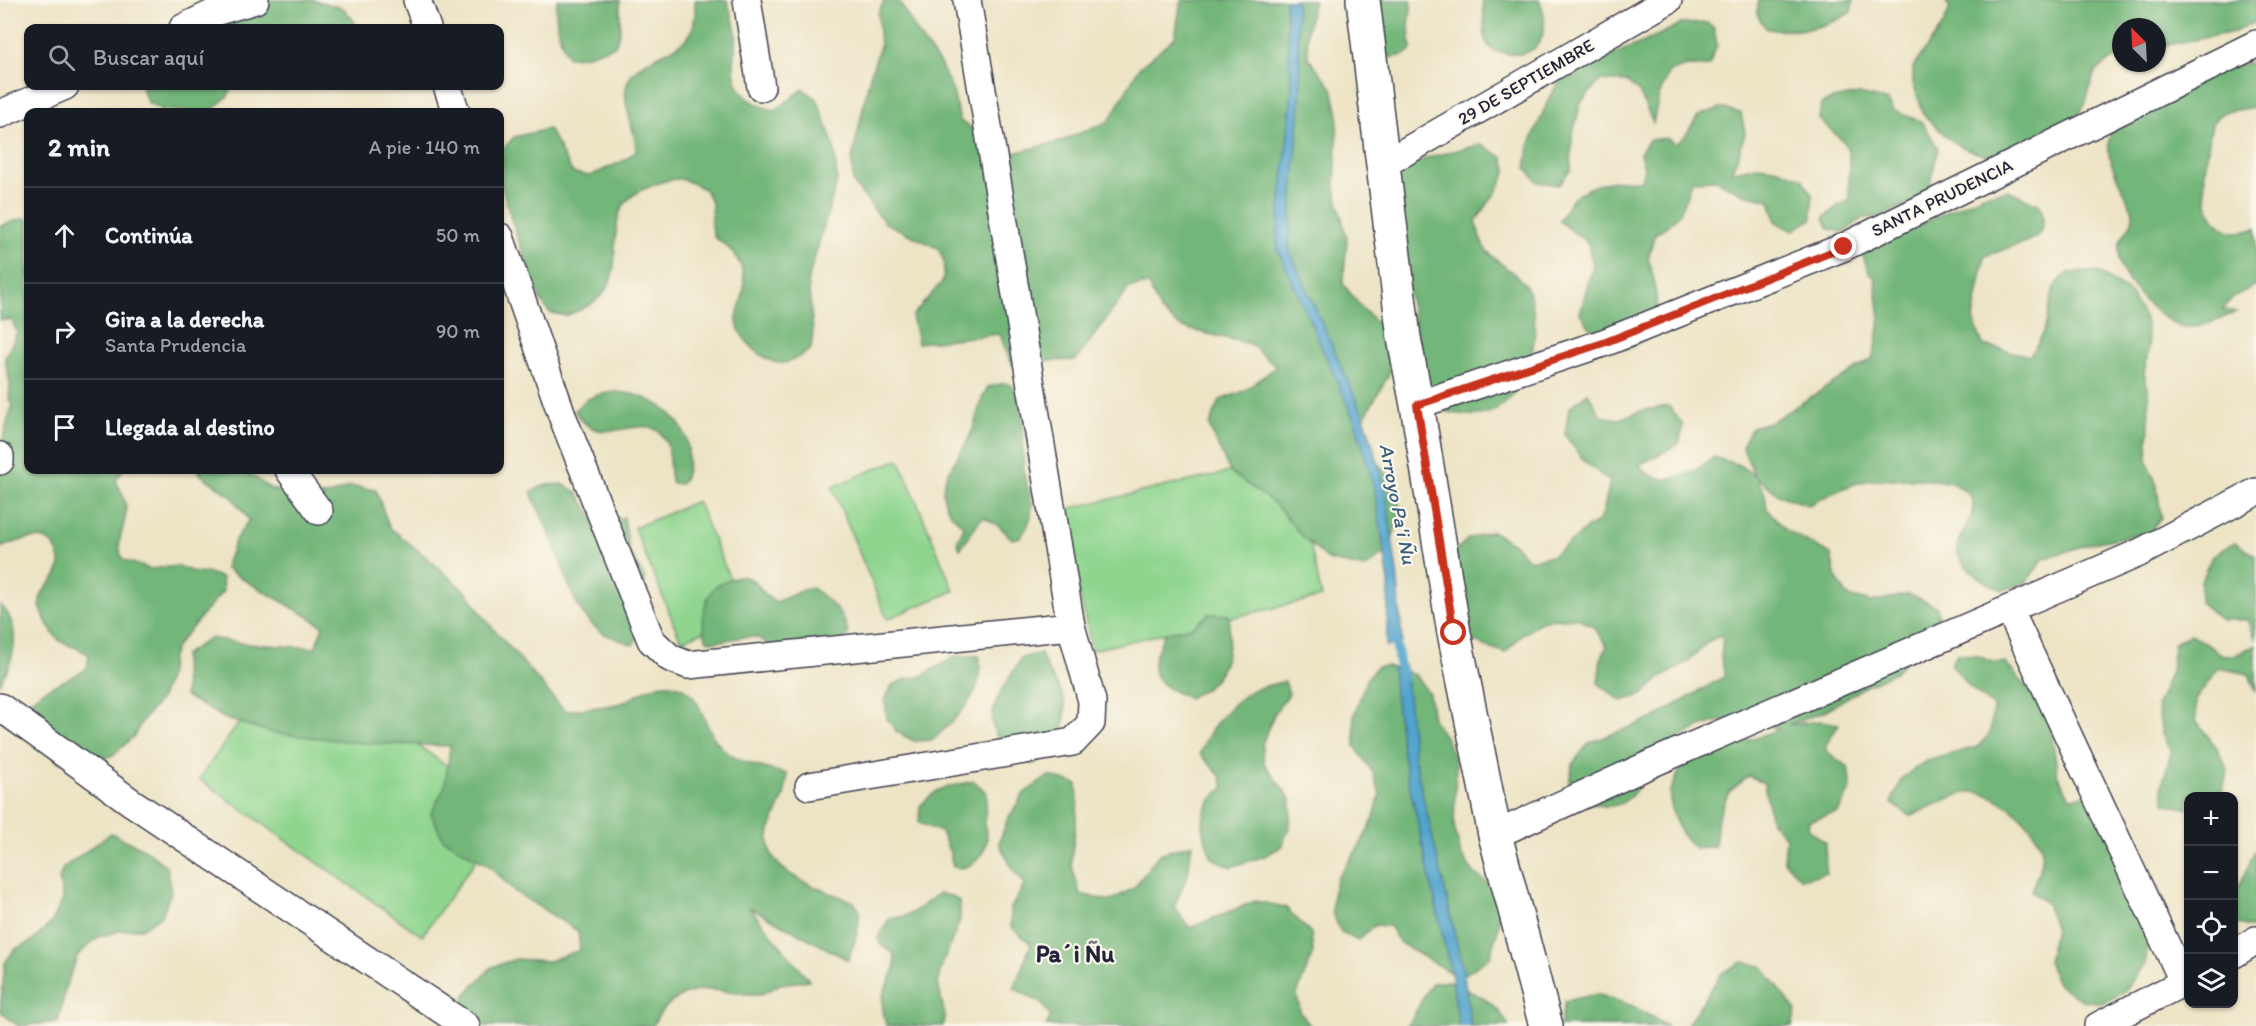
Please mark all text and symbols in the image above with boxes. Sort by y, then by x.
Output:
north arrow [2112,18,2166,72]
search box [24,24,504,90]
street label: 29 DE SEPTIEMBRE [1454,34,1598,130]
icon: search [45,41,78,74]
text: Buscar aquí [93,44,204,71]
text: 2 min [48,131,110,163]
text: A pie · 140 m [369,135,480,159]
street label: SANTA PRUDENCIA [1868,154,2017,242]
icon: ahead [48,219,81,252]
text: Continúa [105,222,193,249]
text: 50 m [436,223,480,247]
route end [1830,233,1856,259]
text: Gira a la derecha [105,306,264,333]
icon: right [48,315,81,348]
text: 90 m [436,319,480,343]
text: Santa Prudencia [105,333,246,357]
icon: arrive [48,411,81,444]
text: Llegada al destino [105,414,275,441]
water label: Arroyo Pa'i Ñu [1375,442,1422,567]
route start [1440,619,1466,645]
map controls [2184,792,2238,1008]
button: + [2184,792,2238,846]
button: − [2184,846,2238,900]
button: locate [2184,900,2238,954]
district label: Pa´i Ñu [1036,939,1115,968]
button: layers [2184,954,2238,1008]

